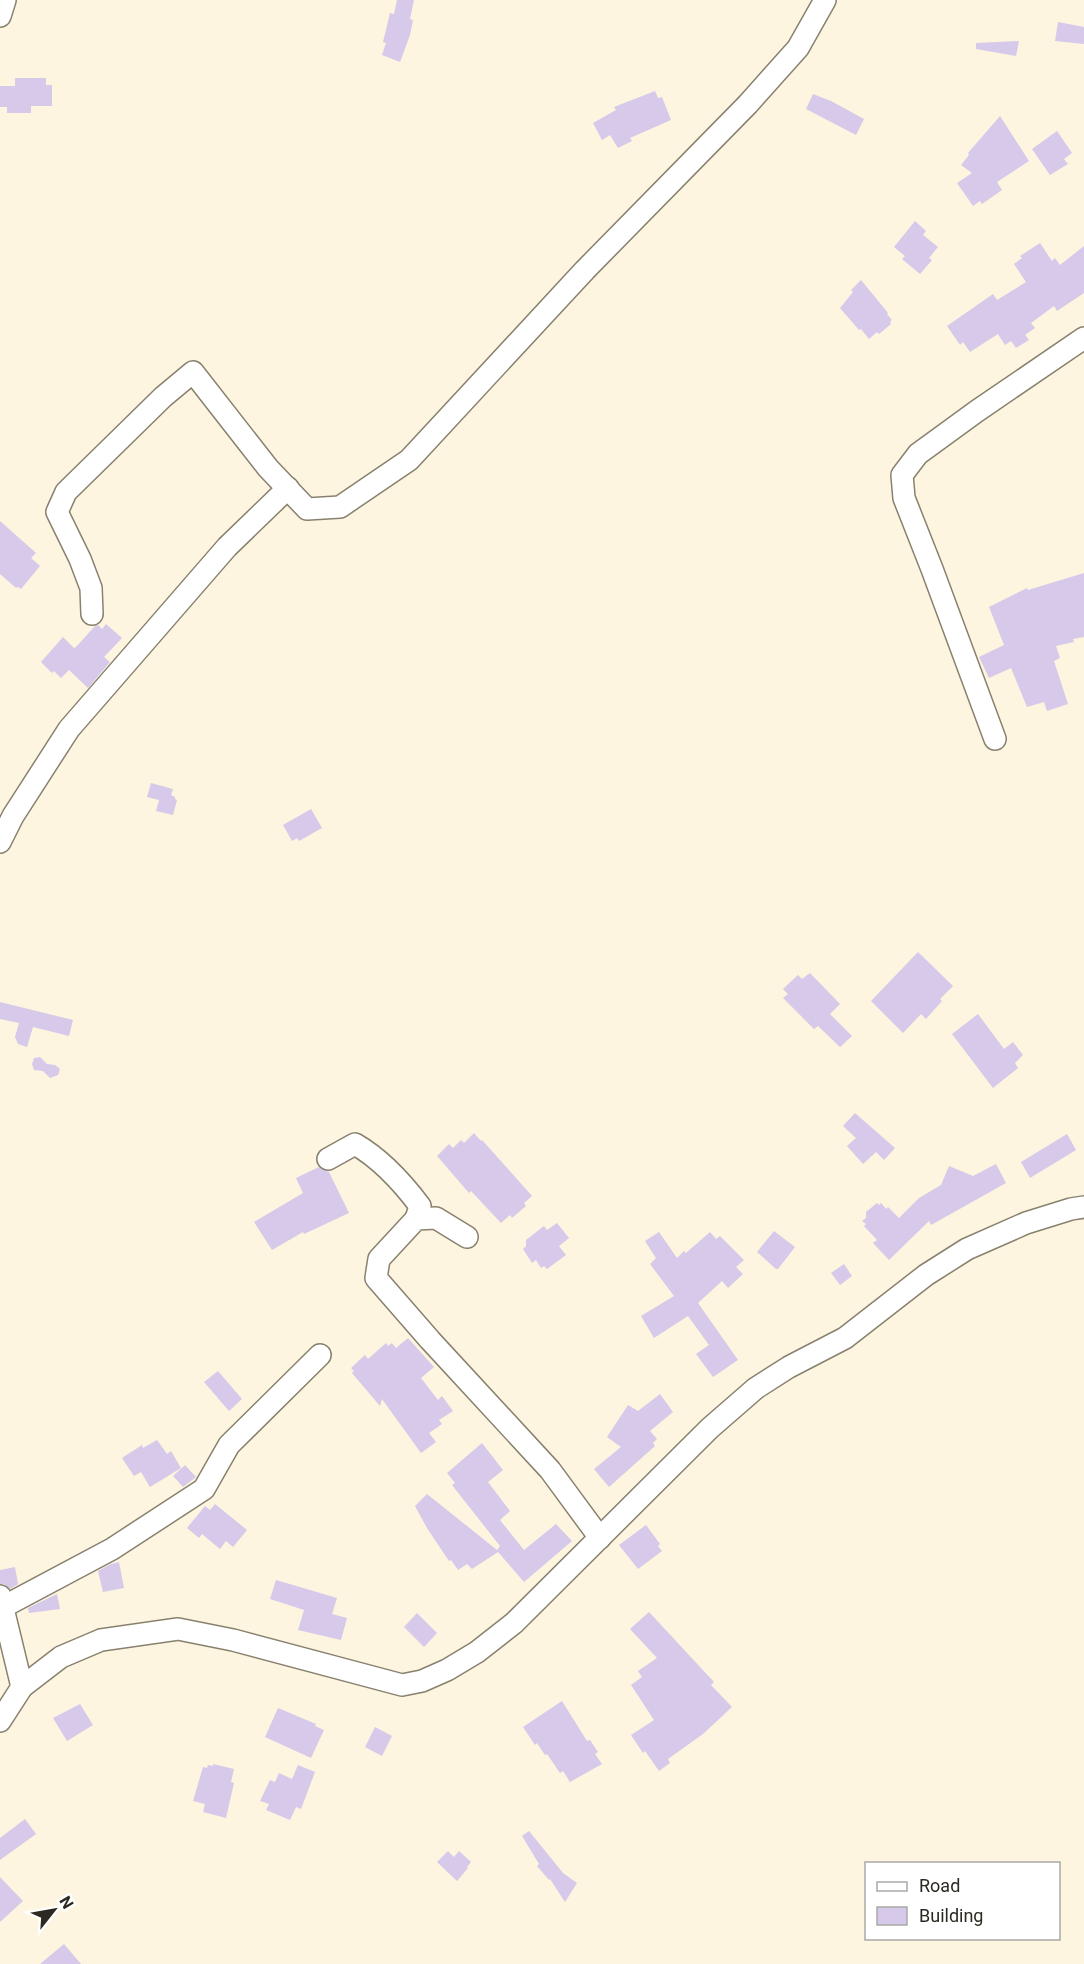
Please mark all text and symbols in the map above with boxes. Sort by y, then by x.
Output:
legend [865,1862,1060,1940]
text: Road [919,1875,960,1896]
north arrow [24,1880,84,1940]
text: N [55,1893,77,1912]
text: Building [919,1905,983,1926]

